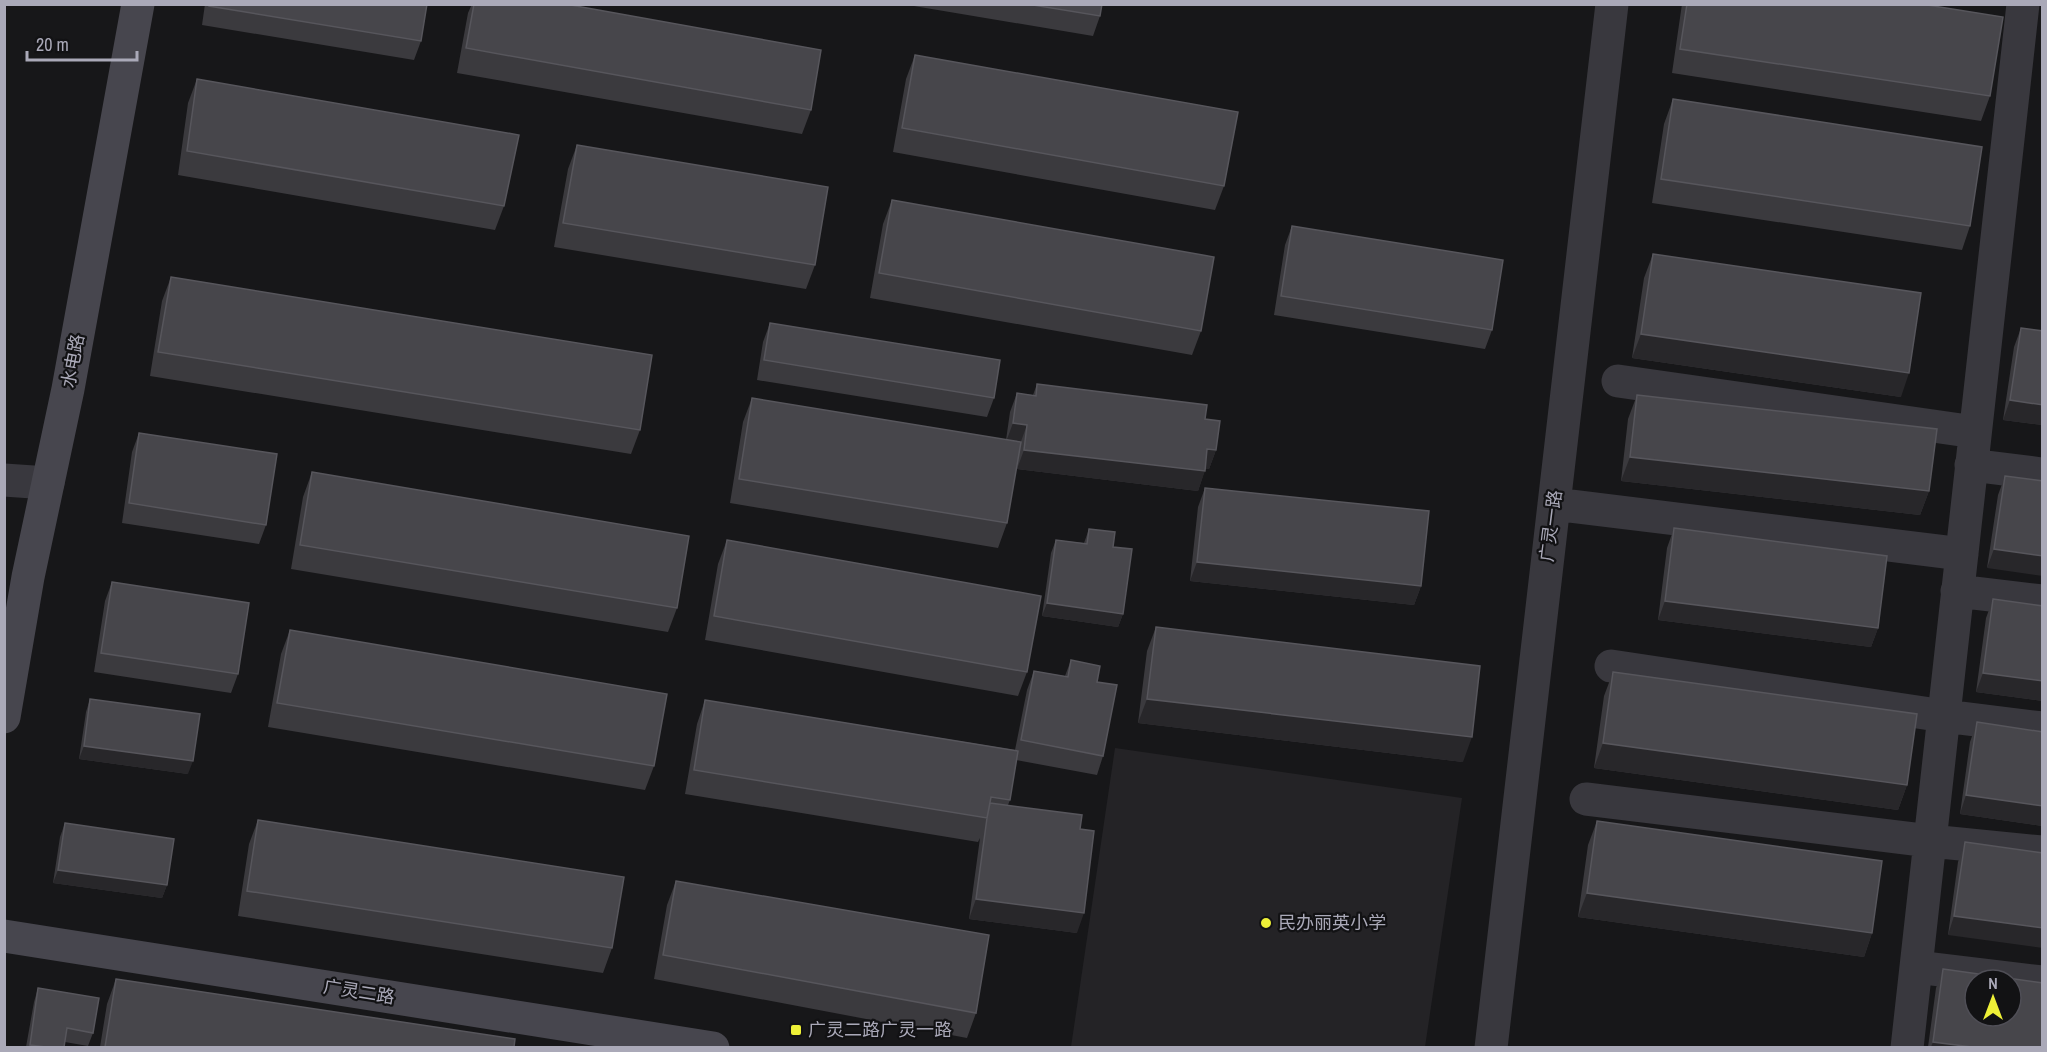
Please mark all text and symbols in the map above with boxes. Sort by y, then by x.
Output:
scale bar [27,24,136,62]
text: 20 m [36,32,69,57]
street label: 水电路 [55,332,90,390]
street label: 广灵一路 [1534,489,1567,563]
place label: 民办丽英小学 [1278,910,1386,935]
marker: 民办丽英小学 [1259,916,1273,930]
north arrow [1963,968,2023,1028]
text: N [1988,972,1998,994]
street label: 广灵二路 [322,974,397,1009]
place label: 广灵二路广灵一路 [808,1017,952,1042]
marker: 广灵二路广灵一路 [789,1023,803,1037]

